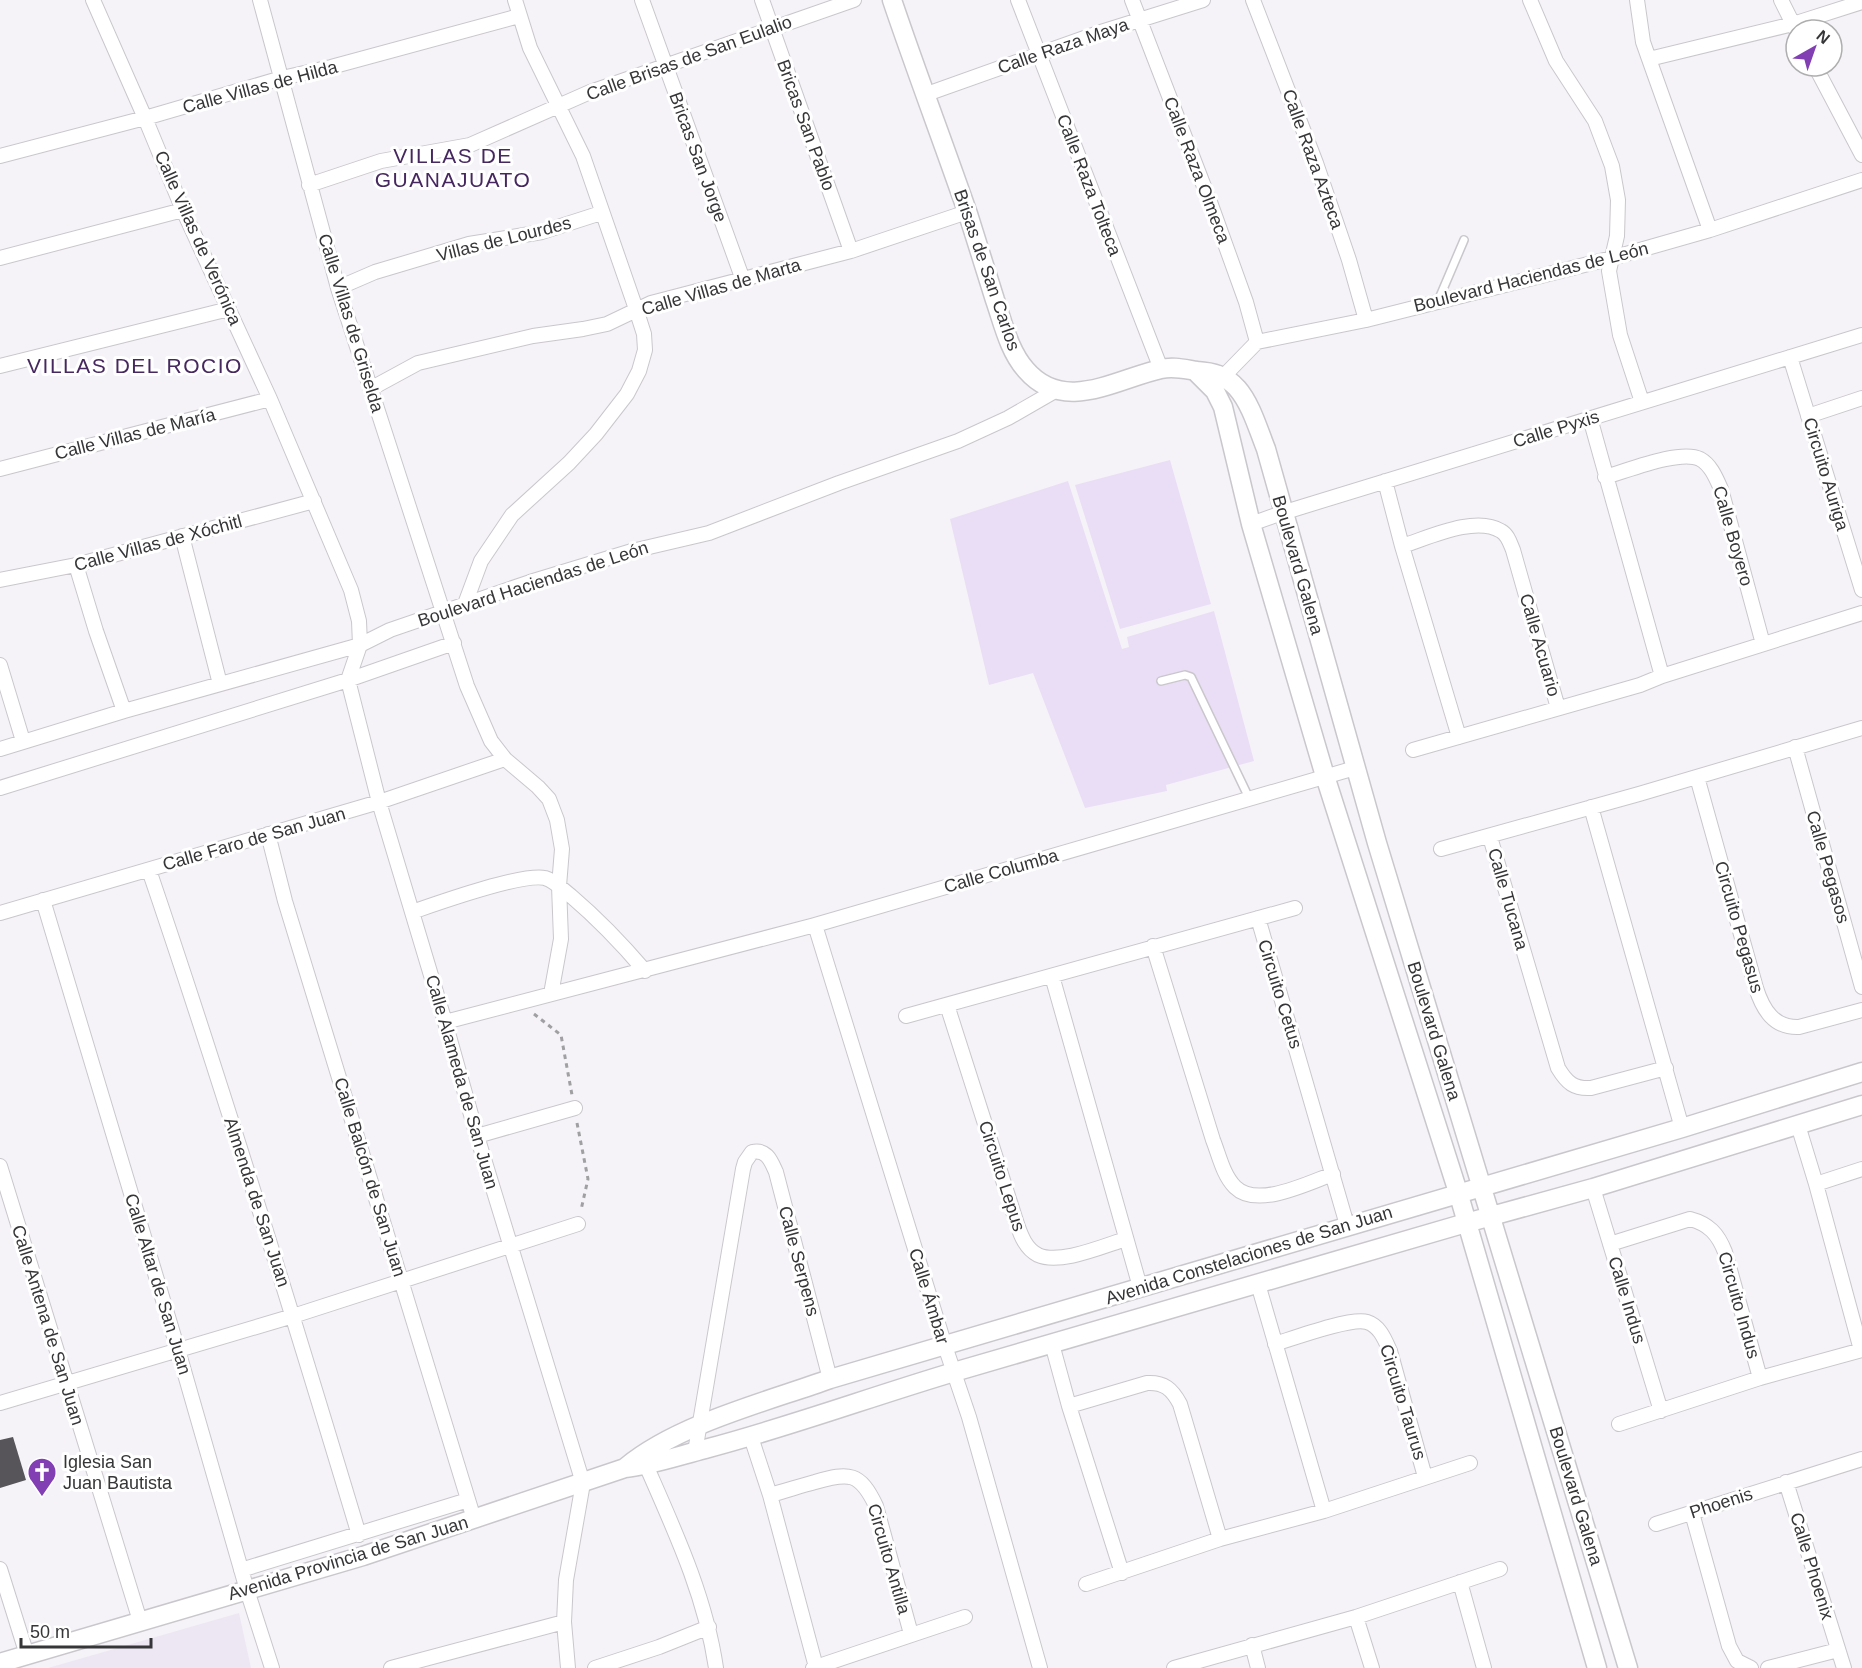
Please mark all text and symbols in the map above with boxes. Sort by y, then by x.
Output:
street label: Calle Brisas de San Eulalio [584,11,794,105]
street label: Calle Raza Maya [995,14,1132,78]
north arrow [1784,18,1844,78]
text: N [1813,27,1833,47]
street label: Calle Villas de Hilda [180,56,341,117]
street label: Bricas San Pablo [773,57,839,193]
street label: Calle Raza Azteca [1278,86,1348,232]
street label: Bricas San Jorge [665,89,731,225]
street label: Calle Raza Olmeca [1160,94,1234,247]
street label: Calle Raza Tolteca [1053,112,1126,259]
district label: VILLAS DE GUANAJUATO [375,144,531,191]
street label: Calle Villas de Verónica [150,148,246,329]
street label: Brisas de San Carlos [950,187,1024,353]
street label: Villas de Lourdes [435,213,573,265]
street label: Calle Villas de Griselda [314,231,388,416]
street label: Boulevard Haciendas de León [1412,238,1650,316]
street label: Calle Villas de Marta [639,254,804,319]
district label: VILLAS DEL ROCIO [27,354,243,377]
street label: Calle Villas de María [53,404,218,464]
street label: Calle Pyxis [1511,406,1601,452]
street label: Circuito Auriga [1799,415,1853,534]
street label: Calle Boyero [1709,484,1757,588]
street label: Boulevard Galena [1269,493,1328,638]
street label: Calle Villas de Xóchitl [72,511,244,575]
street label: Boulevard Haciendas de León [415,537,651,631]
street label: Calle Acuario [1516,591,1564,699]
street label: Calle Faro de San Juan [160,803,348,875]
street label: Calle Pegasos [1802,808,1854,926]
street label: Calle Columba [941,845,1061,897]
street label: Calle Tucana [1484,846,1532,953]
street label: Circuito Pegasus [1711,859,1767,995]
street label: Circuito Cetus [1254,937,1306,1051]
street label: Boulevard Galena [1403,959,1465,1104]
street label: Calle Alameda de San Juan [422,972,502,1192]
street label: Calle Balcón de San Juan [330,1075,410,1279]
street label: Almenda de San Juan [220,1115,294,1289]
street label: Circuito Lepus [975,1118,1029,1234]
street label: Calle Altar de San Juan [121,1191,195,1377]
street label: Avenida Constelaciones de San Juan [1103,1202,1395,1308]
street label: Calle Serpens [775,1204,823,1318]
street label: Calle Antena de San Juan [8,1223,88,1427]
street label: Calle Ámbar [905,1246,953,1346]
street label: Circuito Indus [1714,1249,1764,1361]
street label: Calle Indus [1604,1254,1650,1346]
street label: Circuito Taurus [1376,1342,1430,1462]
street label: Boulevard Galena [1545,1424,1607,1569]
place label: Iglesia San Juan Bautista [63,1452,173,1493]
church icon: Iglesia San Juan Bautista [26,1456,58,1498]
street label: Phoenis [1687,1483,1755,1523]
street label: Circuito Antilla [864,1501,915,1618]
street label: Calle Phoenix [1786,1510,1838,1622]
street label: Avenida Provincia de San Juan [226,1512,470,1604]
scale bar [21,1611,152,1649]
text: 50 m [30,1622,70,1642]

